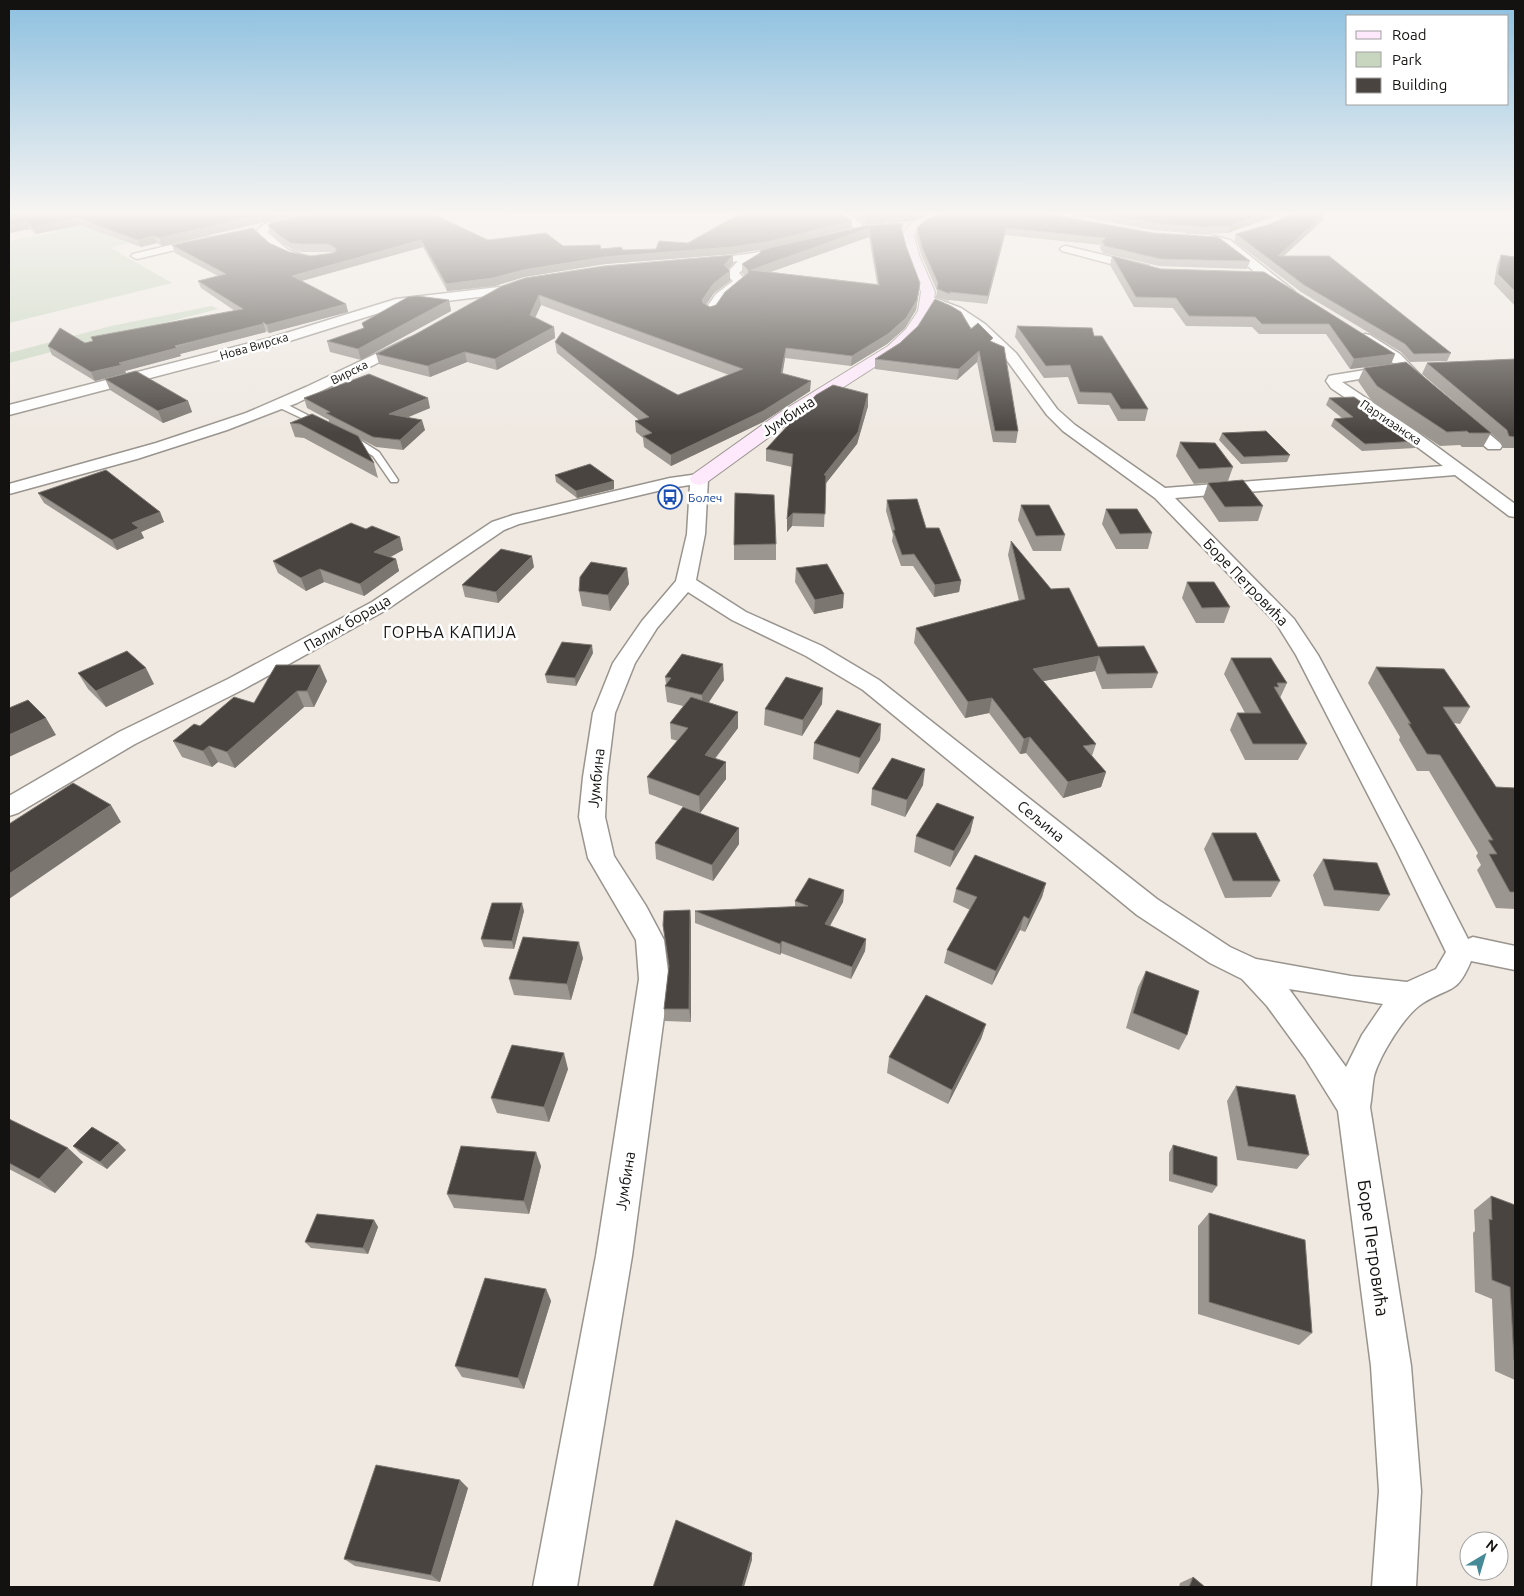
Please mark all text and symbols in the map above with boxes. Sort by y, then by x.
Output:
legend [1346,15,1509,105]
text: Road [1392,26,1427,43]
text: Park [1392,51,1422,68]
text: Building [1392,76,1447,93]
street label: Нова Вирска [218,330,290,362]
street label: Вирска [328,357,370,387]
street label: Јумбина [758,393,818,439]
street label: Партизанска [1358,397,1424,447]
bus stop icon: Болеч [657,484,683,510]
place label: Болеч [688,491,722,504]
street label: Боре Петровића [1200,535,1292,629]
street label: Палих бораца [301,591,393,655]
district label: ГОРЊА КАПИЈА [383,623,517,641]
street label: Јумбина [584,747,608,809]
street label: Сељина [1014,797,1068,845]
street label: Јумбина [612,1150,638,1212]
street label: Боре Петровића [1355,1178,1393,1318]
north arrow [1459,1531,1509,1581]
text: N [1483,1536,1501,1555]

